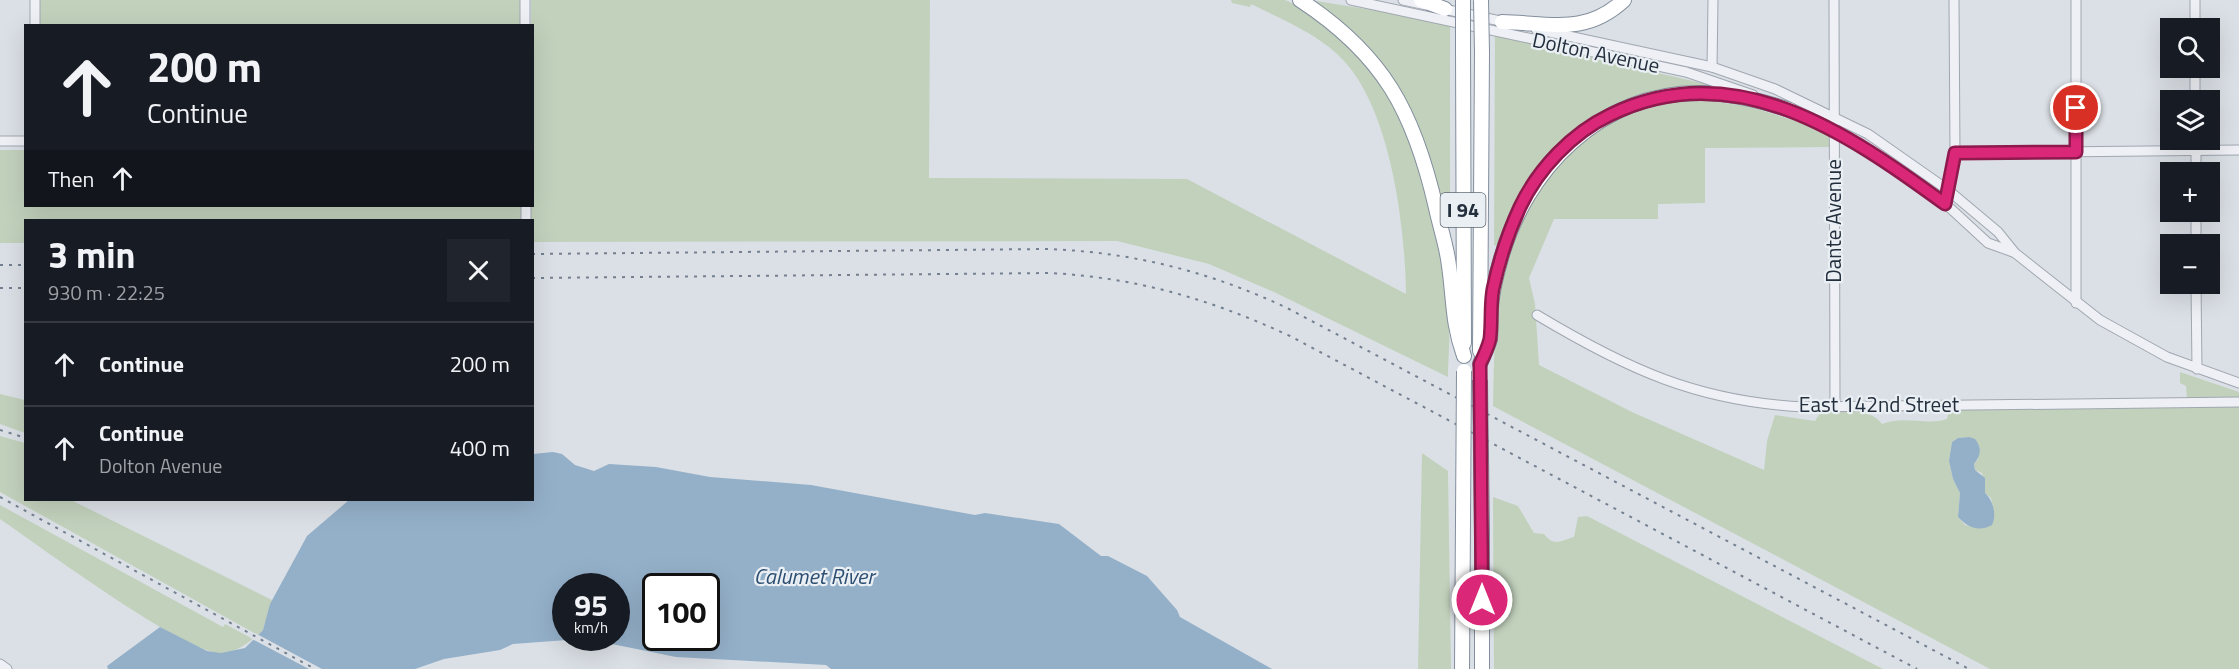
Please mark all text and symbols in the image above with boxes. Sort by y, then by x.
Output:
map controls [2160,18,2220,294]
button: search [2160,18,2220,78]
street label: Dolton Avenue [1530,23,1663,81]
text: 200 m [147,34,262,98]
icon: ahead [48,48,126,126]
pin [2050,82,2101,133]
button: layers [2160,90,2220,150]
icon: arrive [2059,91,2092,124]
text: Continue [147,92,248,133]
street label: Dante Avenue [1817,159,1849,283]
text: Then [48,162,94,196]
icon: ahead [106,162,139,195]
button: + [2160,162,2220,222]
road number: I 94 [1440,193,1486,227]
text: 3 min [48,227,135,282]
button: − [2160,234,2220,294]
button: close [447,239,510,302]
text: 930 m · 22:25 [48,277,165,308]
text: Continue [99,347,184,381]
text: 200 m [450,347,510,381]
icon: ahead [48,348,81,381]
street label: East 142nd Street [1799,388,1960,420]
text: Continue [99,416,184,450]
text: 400 m [450,431,510,465]
icon: ahead [48,432,81,465]
text: Dolton Avenue [99,450,222,481]
water label: Calumet River [754,559,877,593]
position arrow [1450,568,1514,632]
speed limit sign: 100 [642,573,720,651]
text: 95 [574,582,608,628]
text: km/h [574,616,608,639]

